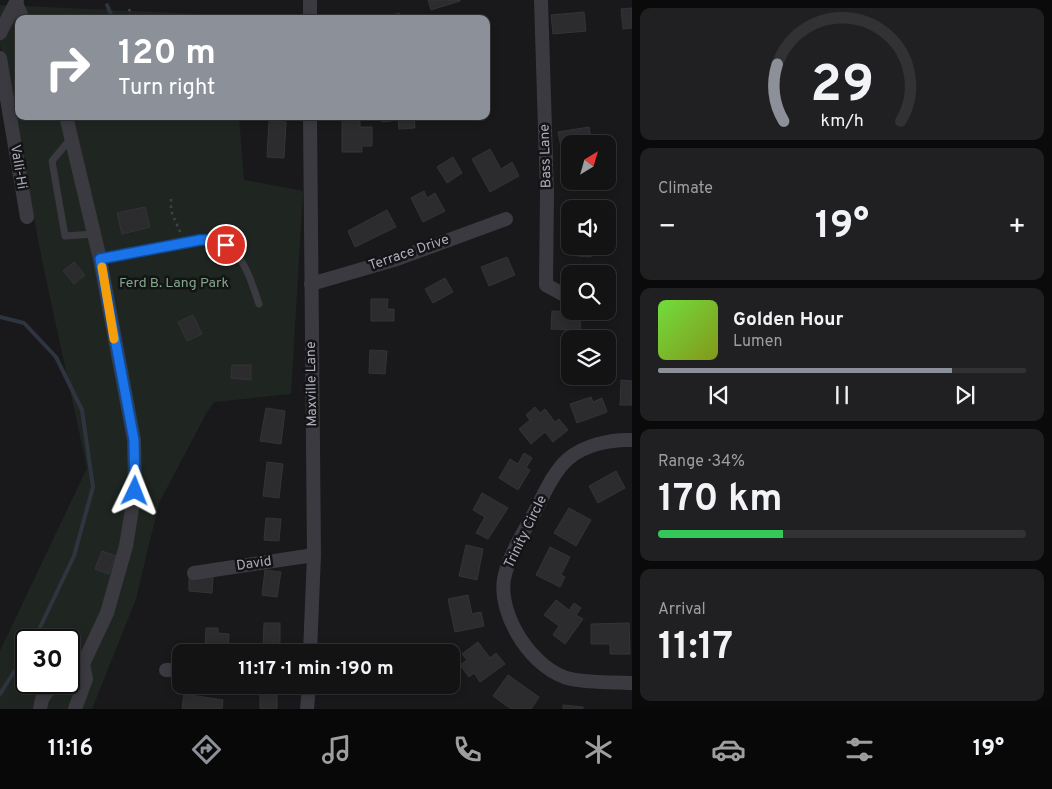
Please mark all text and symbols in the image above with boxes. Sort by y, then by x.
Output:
text: 120 m [118,32,216,76]
icon: right [35,35,100,100]
text: 29 [810,54,874,120]
text: Turn right [118,75,215,102]
text: km/h [820,110,864,133]
street label: Bass Lane [536,124,556,188]
north arrow [561,135,616,190]
map controls [561,135,616,385]
street label: Valli-Hi [6,143,30,191]
text: Climate [658,179,713,199]
button: sound [561,200,616,255]
text: 19° [815,203,869,252]
text: − [658,210,676,246]
text: + [1008,210,1026,246]
pin [205,224,247,266]
icon: arrive [212,231,240,259]
street label: Terrace Drive [367,231,451,275]
button: search [561,265,616,320]
park label: Ferd B. Lang Park [119,275,229,292]
text: Golden Hour [733,308,844,332]
button: layers [561,330,616,385]
text: Lumen [733,332,783,352]
street label: Maxville Lane [303,341,321,427]
icon: previous [705,381,733,409]
icon: pause [828,381,856,409]
icon: next [951,381,979,409]
text: Range · 34% [658,452,745,472]
position arrow [108,464,160,516]
text: 170 km [658,476,783,525]
street label: Trinity Circle [501,493,551,571]
street label: David [235,553,273,575]
text: Arrival [658,600,706,620]
text: 11:17 [658,624,733,673]
speed limit sign: 30 [15,629,80,694]
text: 11:17 · 1 min · 190 m [238,657,394,681]
icon: directions [189,732,224,767]
icon: music [319,732,354,767]
icon: phone [450,732,485,767]
icon: climate [581,732,616,767]
icon: car [711,732,746,767]
icon: filters [842,732,877,767]
text: 11:16 [48,736,93,763]
text: 19° [973,736,1004,763]

